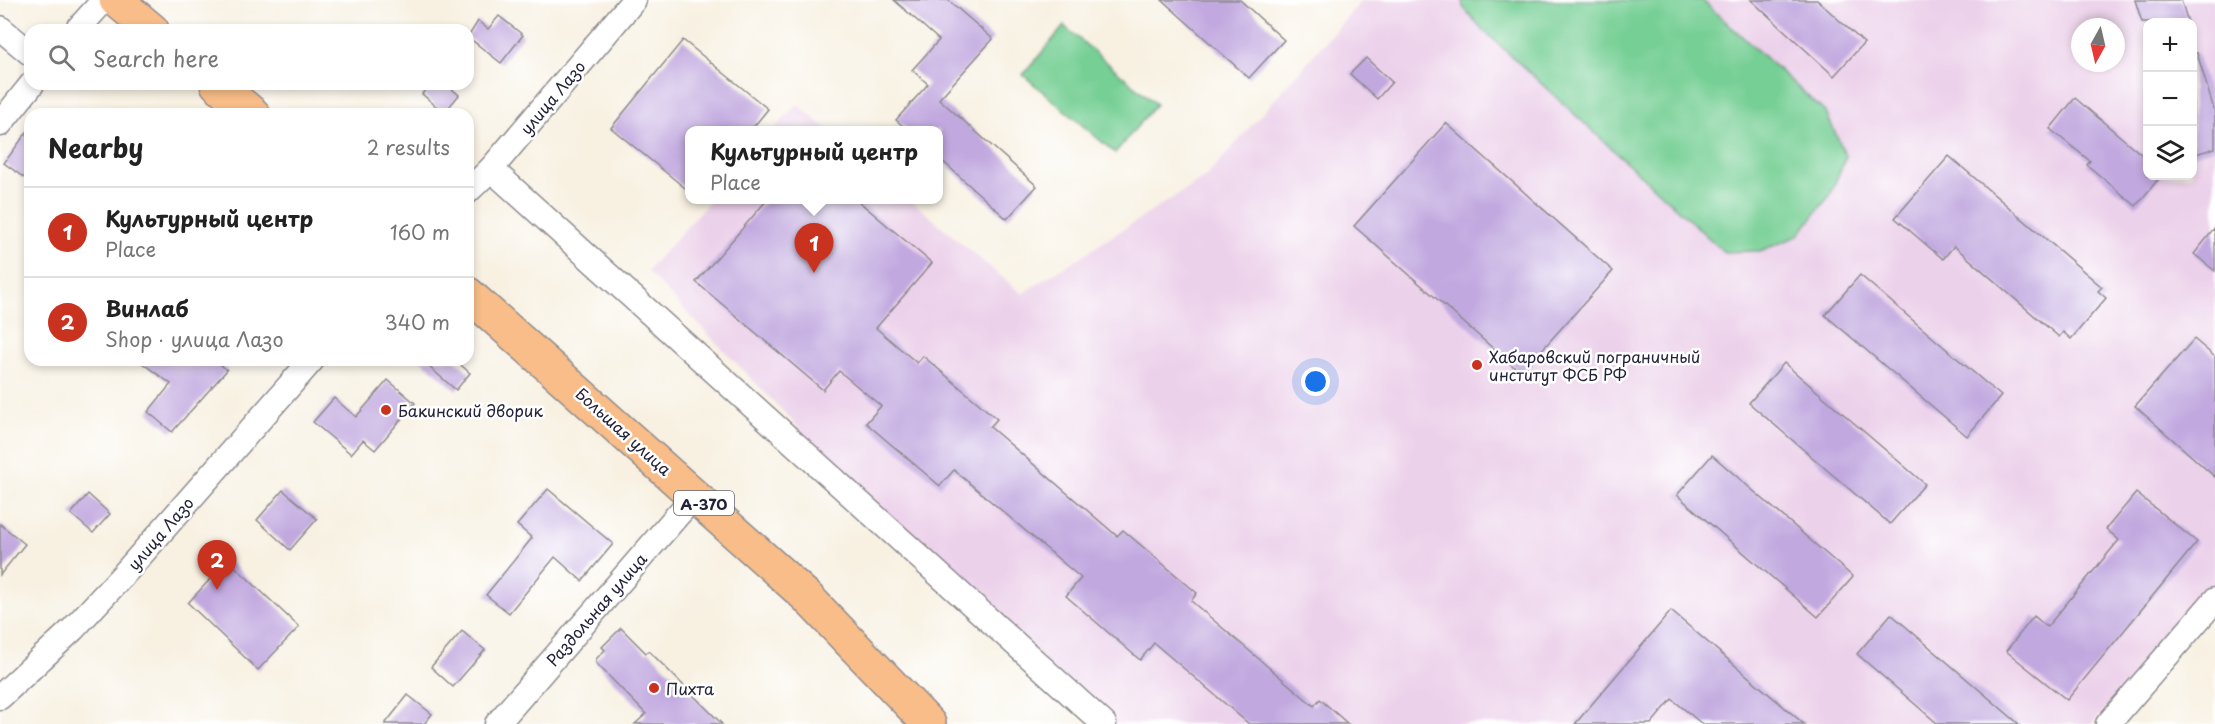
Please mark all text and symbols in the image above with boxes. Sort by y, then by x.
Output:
north arrow [2071,18,2125,72]
map controls [2143,18,2197,180]
button: + [2143,18,2197,72]
search box [24,24,474,90]
icon: search [45,41,78,74]
text: Search here [93,41,219,74]
street label: улица Лазо [514,55,590,139]
button: − [2143,72,2197,126]
popup [685,126,943,204]
button: layers [2143,126,2197,180]
text: Nearby [48,128,143,167]
text: 2 results [367,132,450,162]
text: Культурный центр [710,134,918,167]
text: Place [710,167,761,197]
text: Культурный центр [105,201,313,234]
text: 1 [63,217,72,247]
text: 160 m [390,217,450,247]
pin: 1 [794,224,834,273]
text: Place [105,234,156,264]
text: Винлаб [105,291,189,324]
text: 2 [60,307,75,337]
text: 340 m [385,307,450,337]
text: Shop · улица Лазо [105,324,284,354]
place label: Хабаровский пограничный институт ФСБ РФ [1489,344,1700,386]
marker: Хабаровский пограничный институт ФСБ РФ [1470,358,1484,372]
your location [1301,367,1330,396]
street label: Большая улица [571,381,677,481]
place label: Бакинский дворик [398,398,543,422]
marker: Бакинский дворик [379,403,393,417]
street label: улица Лазо [121,491,199,575]
road number: А-370 [674,491,734,515]
pin: 2 [198,540,236,590]
street label: Раздольная улица [540,547,652,671]
place label: Пихта [666,676,714,700]
marker: Пихта [647,681,661,695]

